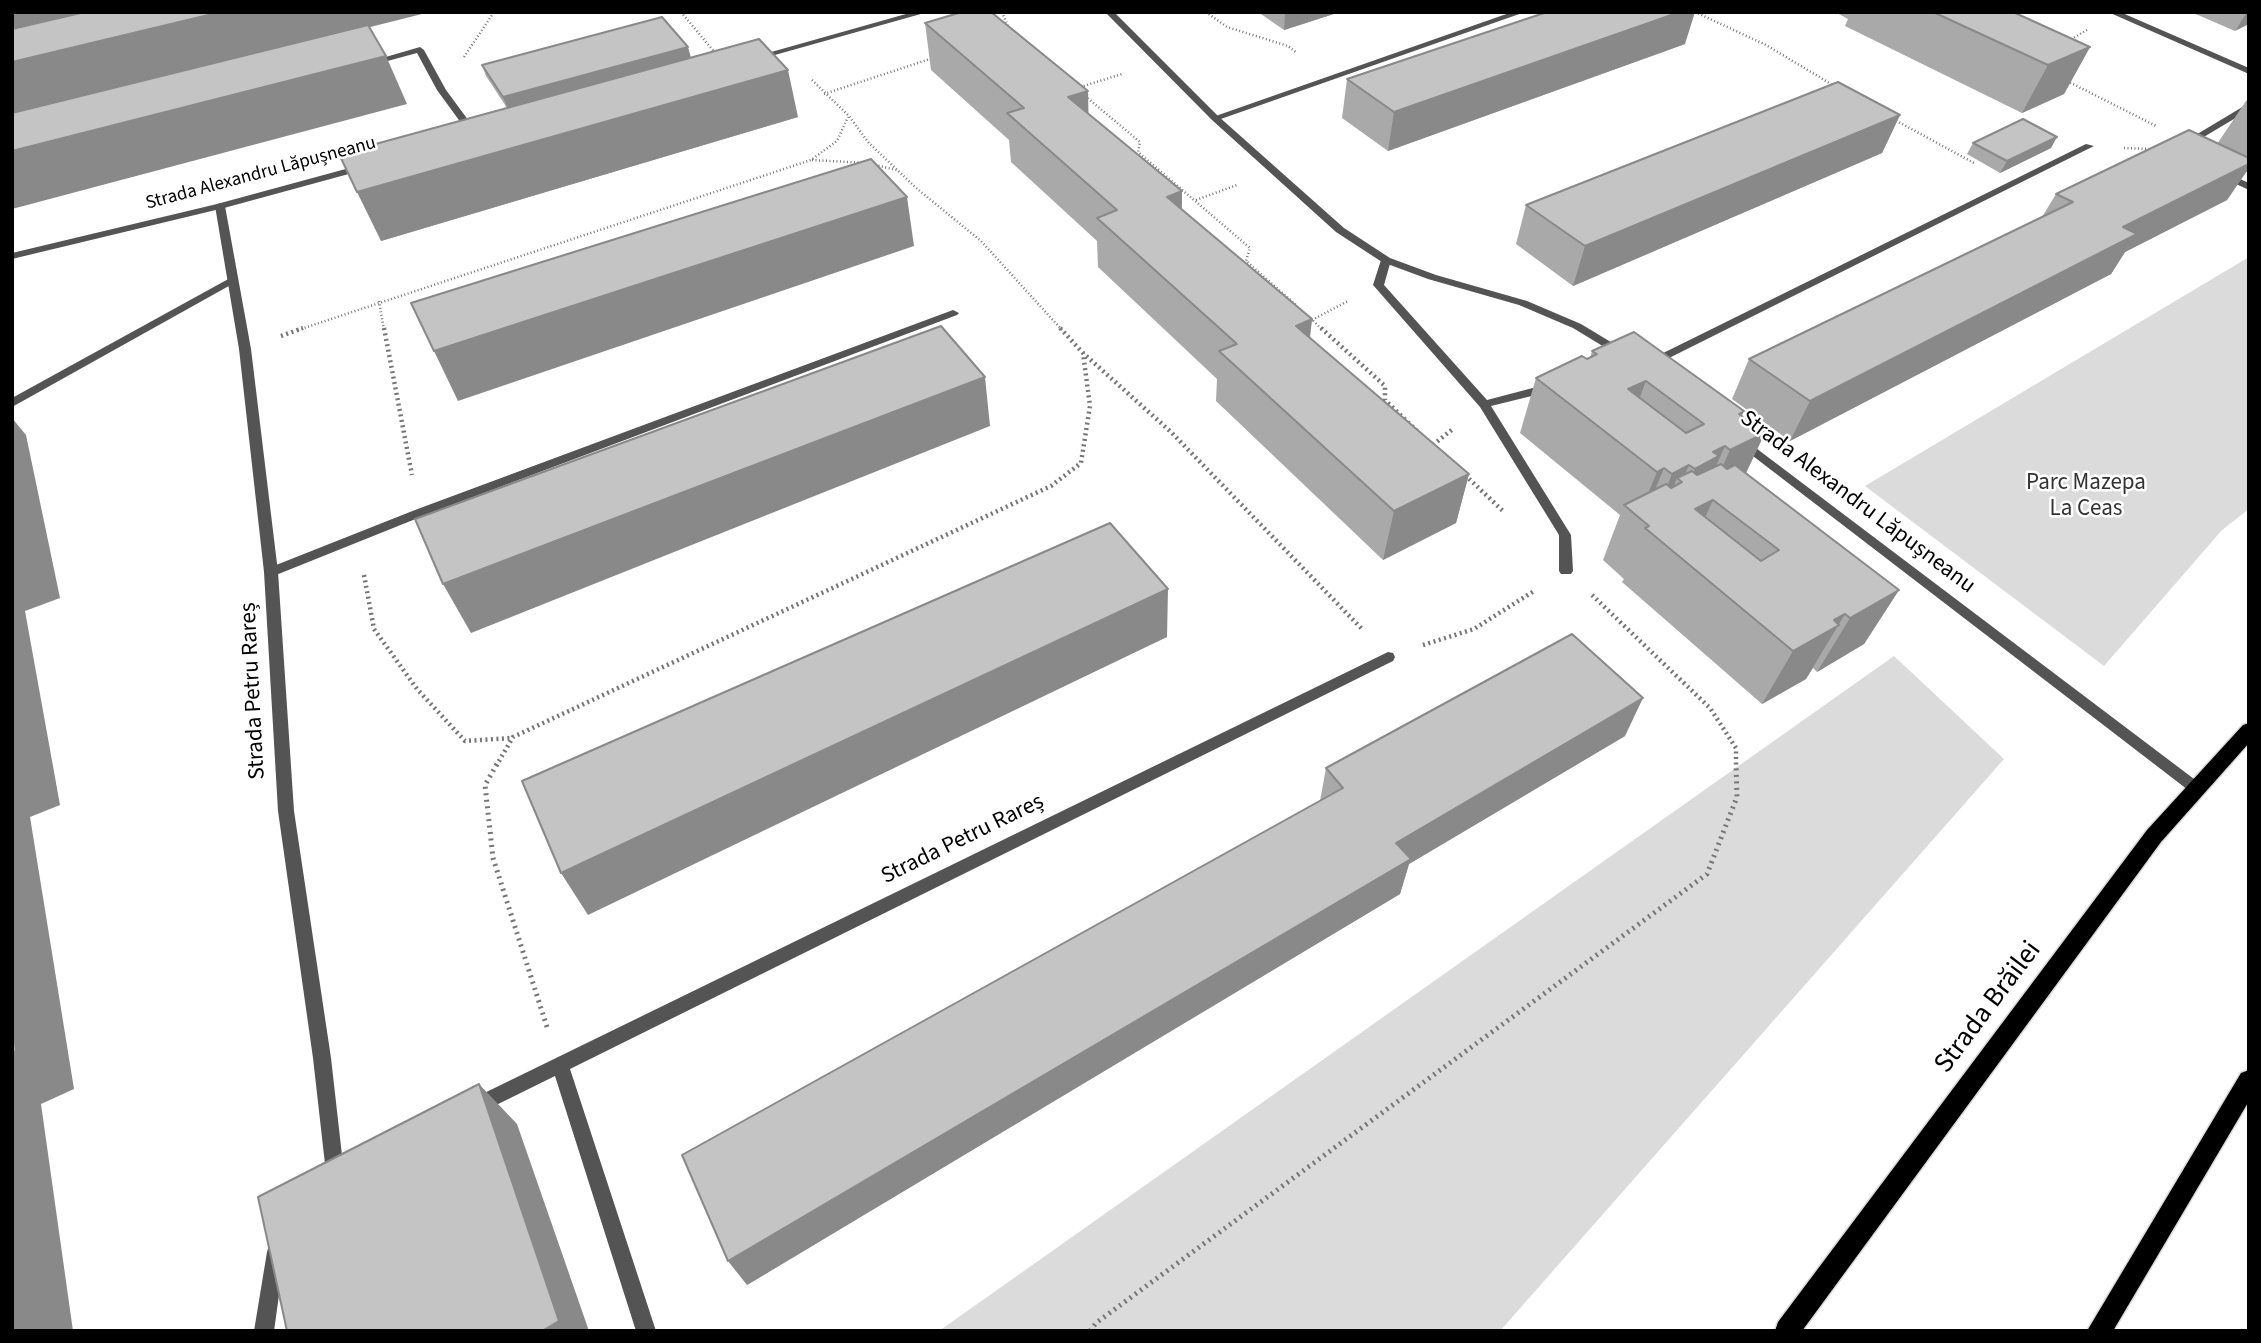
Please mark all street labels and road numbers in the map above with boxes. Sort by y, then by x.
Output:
street label: Strada Alexandru Lăpușneanu [143,132,379,216]
street label: Strada Alexandru Lăpușneanu [1734,406,1980,600]
street label: Strada Petru Rareș [236,602,272,780]
street label: Strada Petru Rareș [877,789,1049,891]
street label: Strada Brăilei [1928,935,2050,1081]

